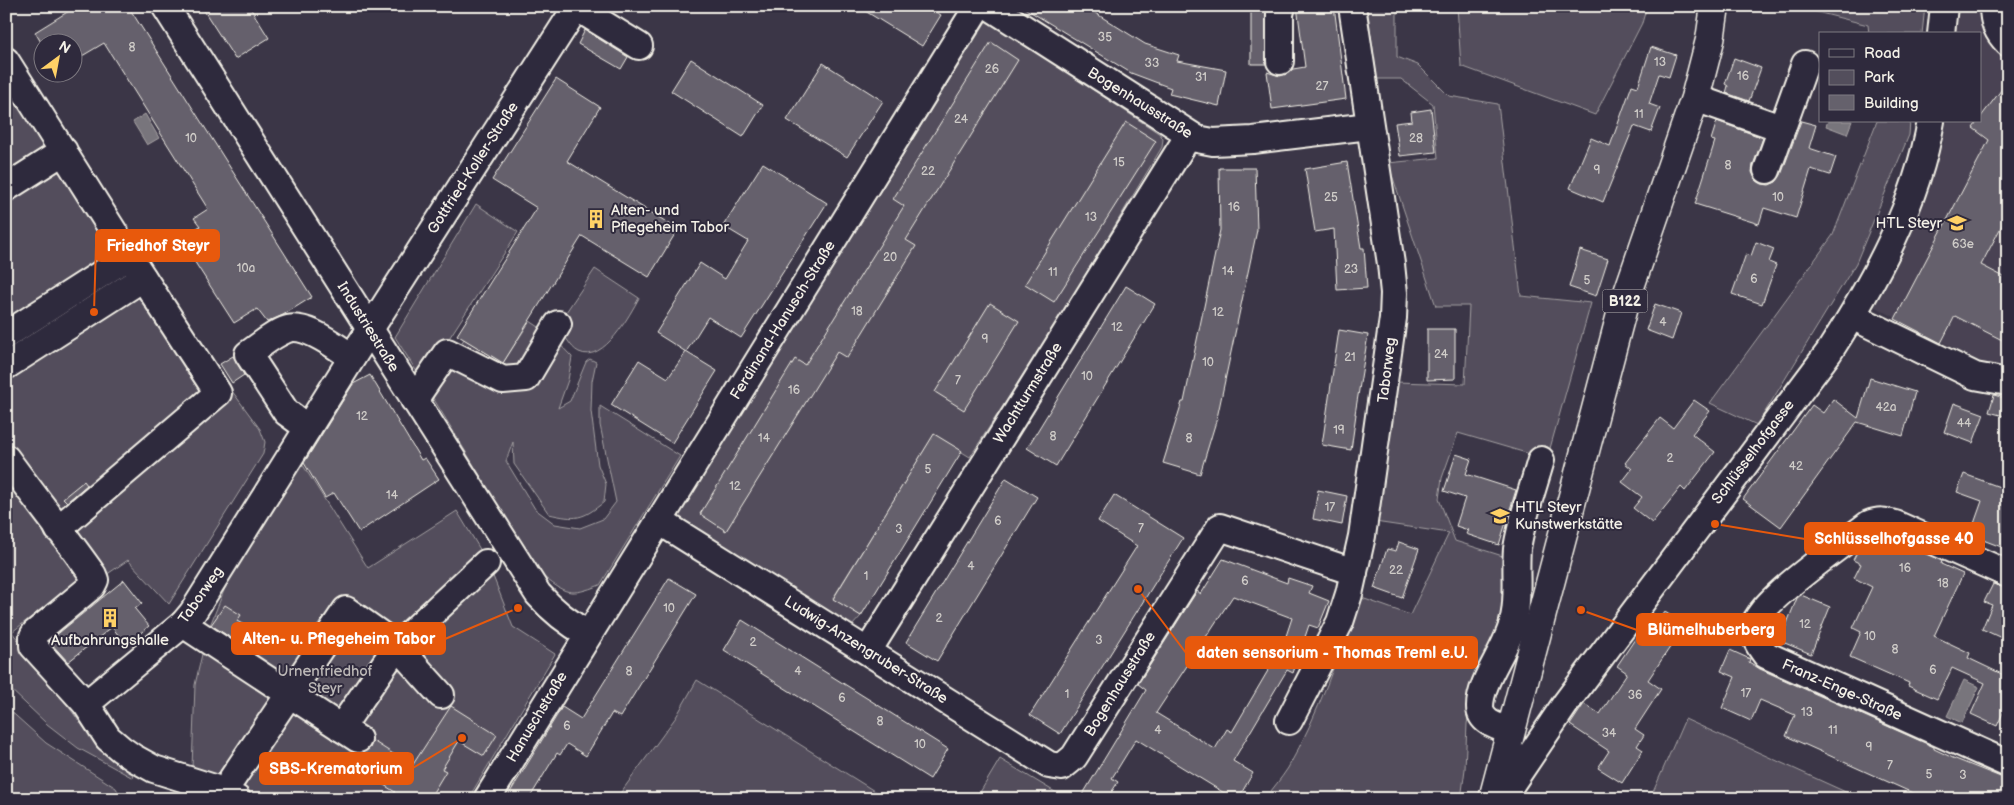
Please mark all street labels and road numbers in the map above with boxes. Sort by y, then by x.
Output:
street label: Bogenhausstraße [1084,63,1196,143]
street label: Gottfried-Koller-Straße [423,98,523,238]
street label: Ferdinand-Hanusch-Straße [726,237,840,403]
street label: Industriestraße [333,278,403,376]
road number: B122 [1602,290,1648,312]
street label: Taborweg [1374,336,1400,404]
street label: Wachtturmstraße [989,339,1067,447]
street label: Schlüsselhofgasse [1708,396,1799,508]
street label: Taborweg [174,563,228,627]
street label: Ludwig-Anzengruber-Straße [781,592,951,708]
street label: Bogenhausstraße [1080,628,1160,740]
street label: Franz-Enge-Straße [1779,655,1905,725]
street label: Hanuschstraße [502,668,572,766]

